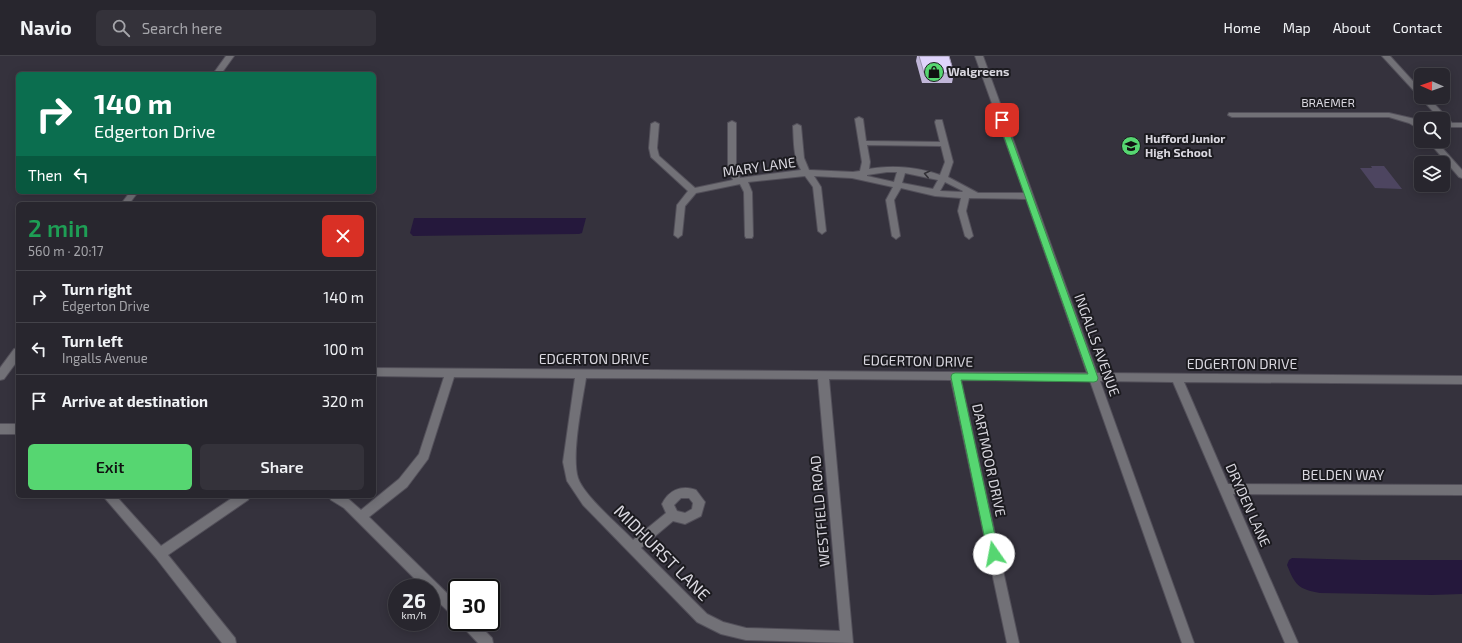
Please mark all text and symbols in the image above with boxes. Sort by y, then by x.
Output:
search box [96,10,376,46]
text: Navio [20,16,72,39]
icon: search [110,17,132,39]
text: Search here [142,19,222,37]
text: Home [1224,19,1261,36]
text: Map [1283,19,1311,36]
text: About [1333,19,1371,36]
text: Contact [1393,19,1442,36]
shop icon: Walgreens [923,61,945,83]
place label: Walgreens [948,64,1009,78]
north arrow [1414,68,1450,104]
map controls [1414,68,1450,192]
text: 140 m [94,86,172,120]
icon: right [28,88,80,140]
street label: BRAEMER [1301,95,1355,109]
pin [985,103,1019,137]
icon: arrive [991,109,1013,131]
button: search [1414,112,1450,148]
text: Edgerton Drive [94,120,216,142]
place label: Hufford Junior High School [1145,131,1225,159]
school or university icon: Hufford Junior High School [1120,135,1142,157]
street label: MARY LANE [721,153,797,180]
button: layers [1414,156,1450,192]
icon: left [70,164,92,186]
text: Then [28,166,62,184]
one-way arrow [924,170,931,178]
text: 2 min [28,213,89,242]
button: close [322,215,364,257]
text: 560 m · 20:17 [28,243,103,259]
text: Turn right [62,280,132,298]
icon: right [28,286,50,308]
text: 140 m [323,288,364,306]
street label: INGALLS AVENUE [1071,291,1124,398]
text: Edgerton Drive [62,298,150,314]
text: Turn left [62,332,123,350]
icon: left [28,338,50,360]
text: 100 m [323,340,364,358]
text: Ingalls Avenue [62,350,148,366]
street label: EDGERTON DRIVE [539,350,649,367]
street label: EDGERTON DRIVE [863,351,974,370]
street label: EDGERTON DRIVE [1187,355,1297,372]
icon: arrive [28,390,50,412]
text: Arrive at destination [62,392,208,410]
text: 320 m [322,392,364,410]
street label: DARTMOOR DRIVE [969,402,1010,518]
button: Exit [28,444,192,490]
button: Share [200,444,364,490]
street label: WESTFIELD ROAD [806,455,833,567]
street label: DRYDEN LANE [1222,460,1274,549]
street label: BELDEN WAY [1302,466,1384,483]
street label: MIDHURST LANE [611,500,715,604]
position arrow [973,533,1015,575]
speed limit sign: 30 [448,579,500,631]
text: 26 [402,588,426,612]
text: km/h [402,609,426,621]

